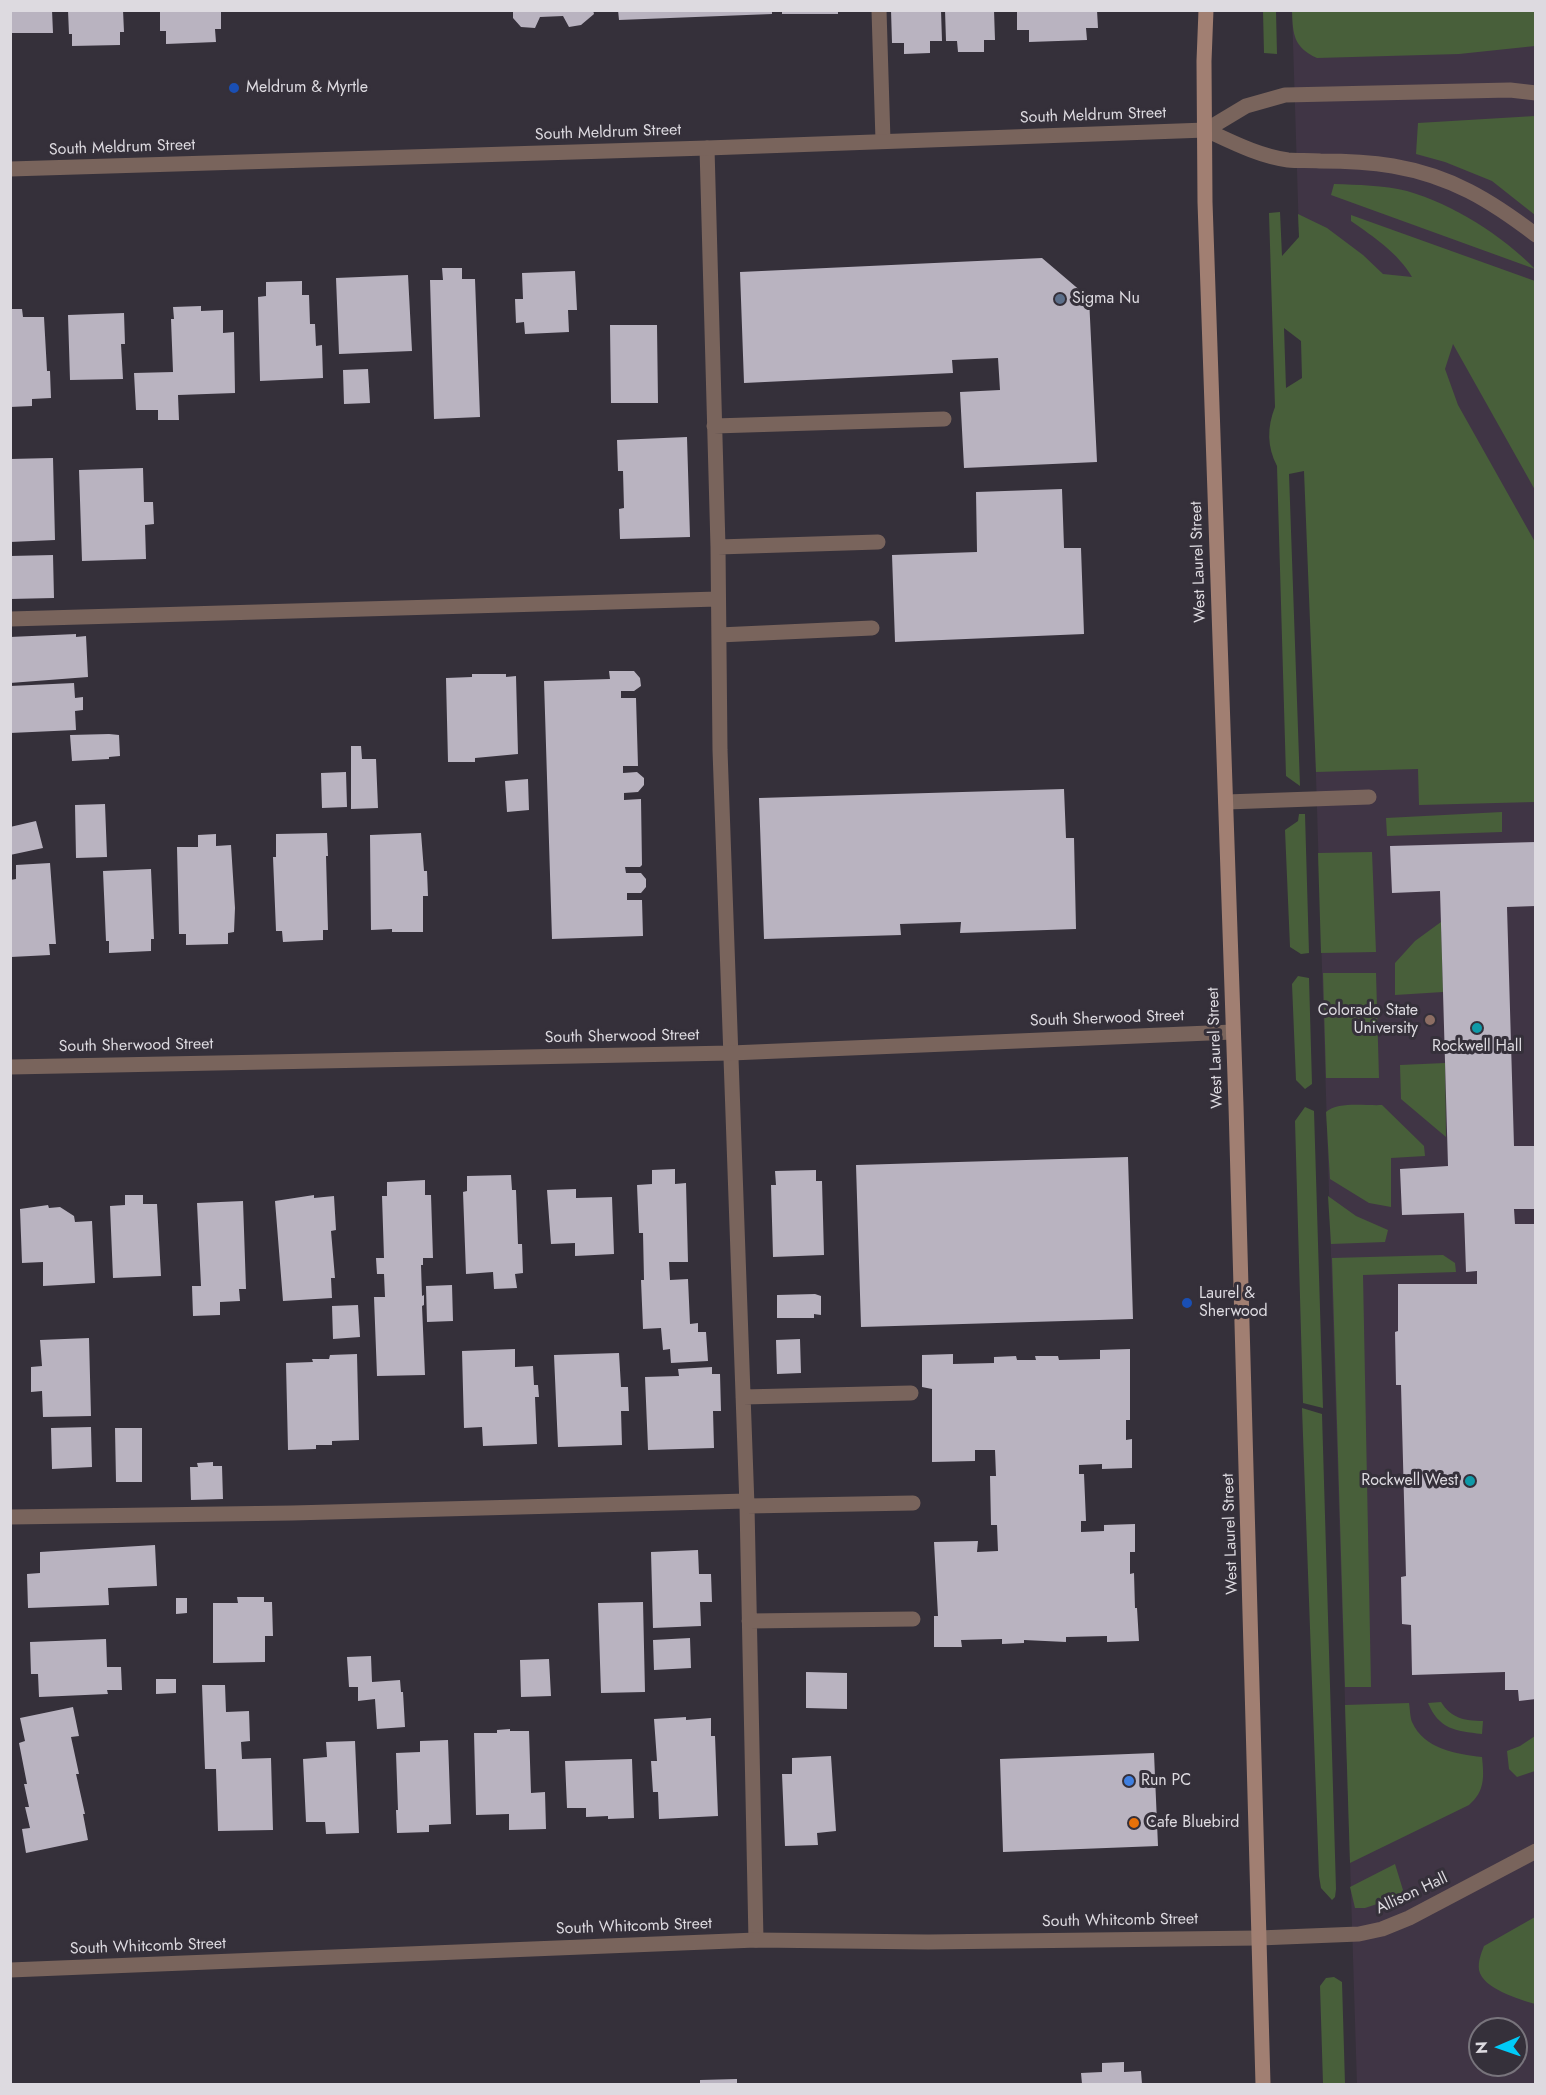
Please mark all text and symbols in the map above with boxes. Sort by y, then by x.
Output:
place label: Meldrum & Myrtle [246,78,368,98]
marker: Meldrum & Myrtle [227,81,241,95]
street label: South Meldrum Street [1020,104,1166,128]
street label: South Meldrum Street [535,121,681,145]
street label: South Meldrum Street [49,136,195,160]
place label: Sigma Nu [1072,289,1140,309]
marker: Sigma Nu [1053,292,1067,306]
street label: West Laurel Street [1187,501,1211,623]
street label: West Laurel Street [1204,987,1228,1109]
place label: Colorado State University [1318,1001,1418,1039]
street label: South Sherwood Street [1029,1007,1185,1031]
marker: Colorado State University [1423,1013,1437,1027]
marker: Rockwell Hall [1470,1021,1484,1035]
street label: South Sherwood Street [545,1026,699,1048]
street label: South Sherwood Street [59,1035,213,1057]
place label: Rockwell Hall [1432,1037,1522,1057]
place label: Laurel & Sherwood [1199,1284,1268,1322]
marker: Laurel & Sherwood [1180,1296,1194,1310]
place label: Rockwell West [1361,1471,1458,1491]
street label: West Laurel Street [1219,1473,1243,1595]
marker: Rockwell West [1463,1474,1477,1488]
place label: Run PC [1141,1771,1191,1791]
marker: Run PC [1122,1774,1136,1788]
place label: Cafe Bluebird [1146,1813,1239,1833]
marker: Cafe Bluebird [1127,1816,1141,1830]
street label: Allison Hall [1373,1869,1451,1919]
street label: South Whitcomb Street [1042,1910,1198,1932]
street label: South Whitcomb Street [556,1915,712,1939]
street label: South Whitcomb Street [70,1935,226,1959]
north arrow [1468,2017,1528,2077]
text: N [1470,2041,1493,2054]

